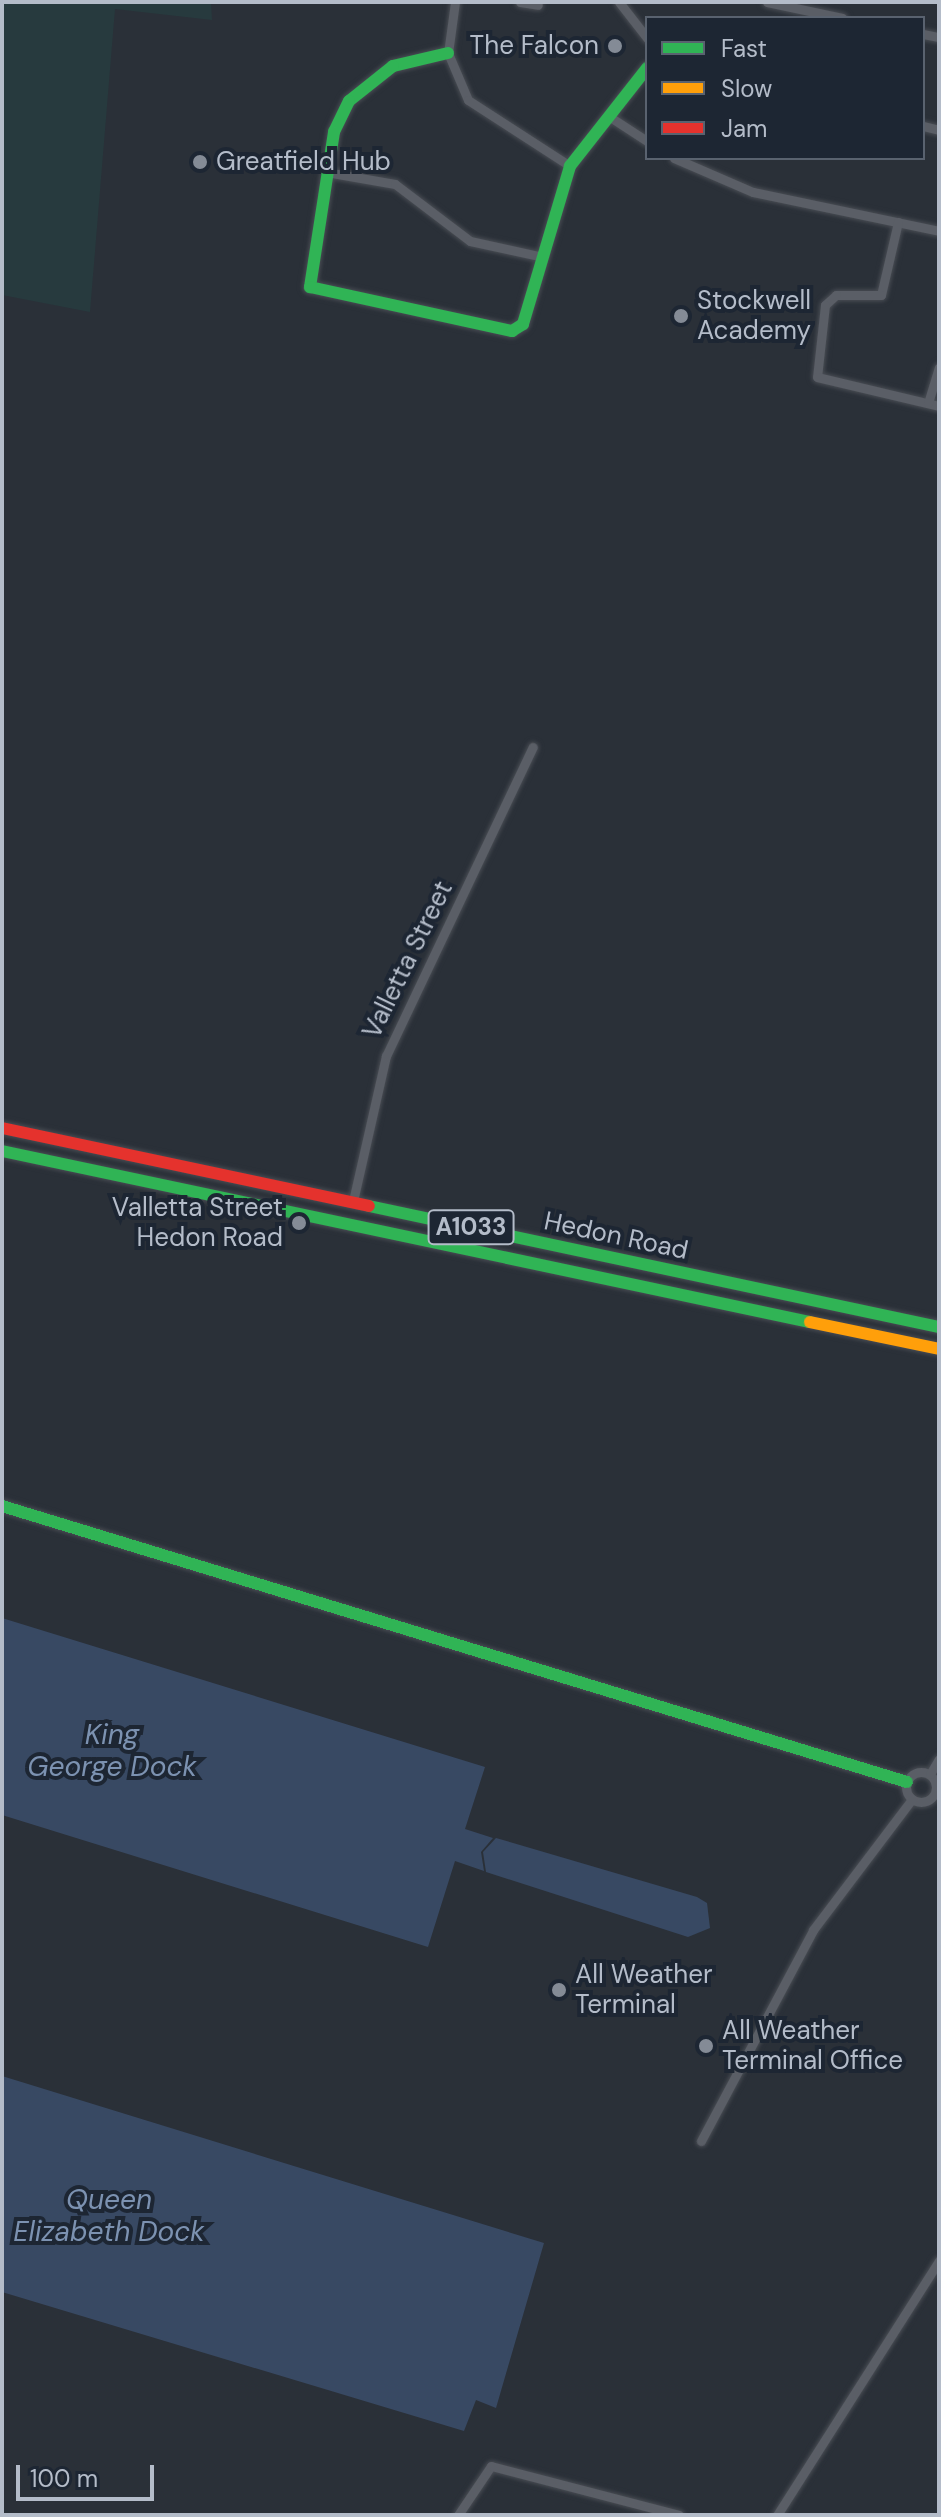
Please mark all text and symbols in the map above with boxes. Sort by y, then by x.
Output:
legend [645,16,925,160]
place label: The Falcon [470,30,599,62]
text: Fast [721,33,767,64]
marker: The Falcon [606,37,624,55]
text: Slow [721,73,772,104]
text: Jam [721,113,767,144]
place label: Greatfield Hub [216,146,391,178]
marker: Greatfield Hub [191,153,209,171]
place label: Stockwell Academy [697,285,811,346]
marker: Stockwell Academy [672,307,690,325]
street label: Valletta Street [356,876,460,1044]
place label: Valletta Street Hedon Road [112,1192,283,1254]
street label: Hedon Road [541,1206,691,1266]
road number: A1033 [427,1207,515,1247]
marker: Valletta Street Hedon Road [290,1214,308,1232]
water label: King George Dock [27,1718,197,1784]
place label: All Weather Terminal [575,1959,713,2020]
marker: All Weather Terminal [550,1981,568,1999]
place label: All Weather Terminal Office [722,2015,903,2076]
marker: All Weather Terminal Office [697,2037,715,2055]
water label: Queen Elizabeth Dock [13,2183,205,2249]
scale bar [20,2449,158,2499]
text: 100 m [30,2463,98,2494]

